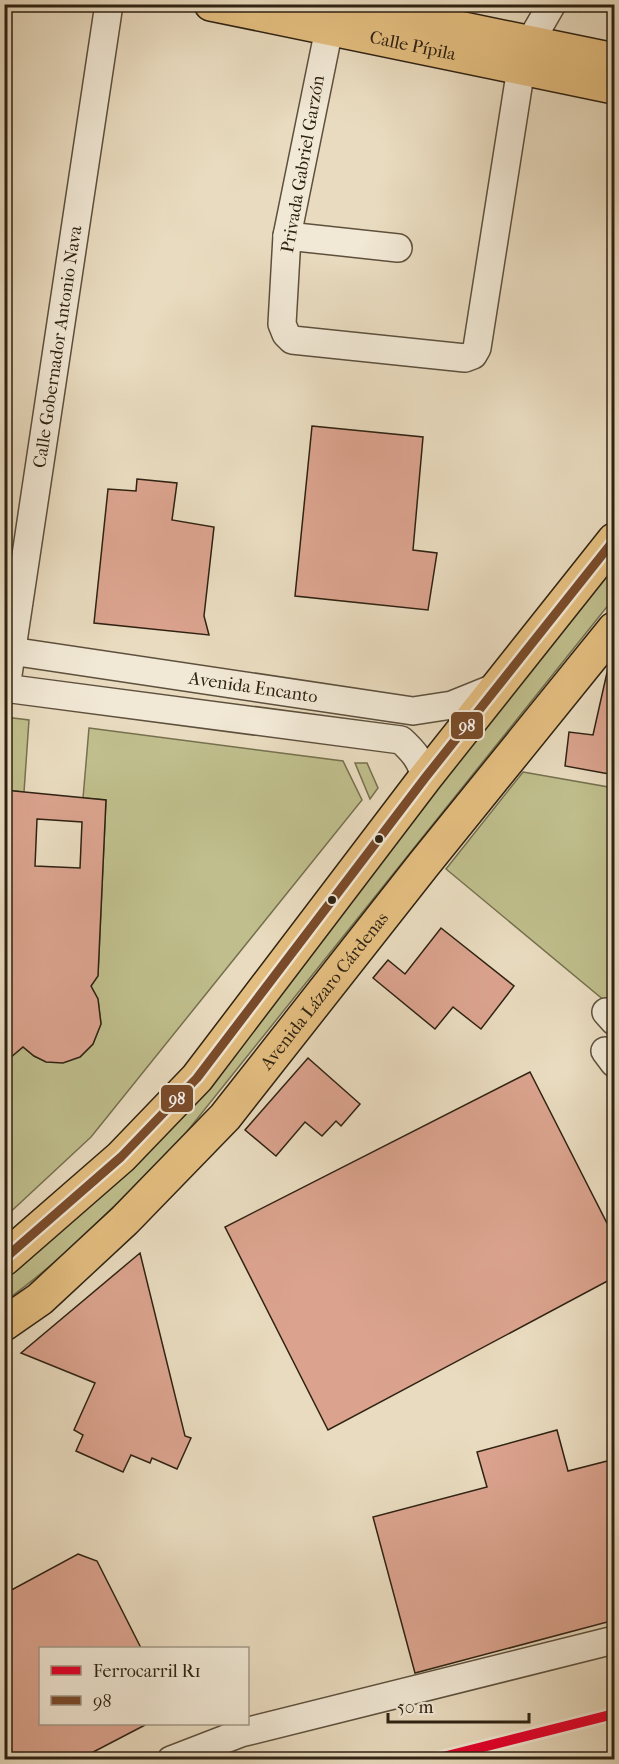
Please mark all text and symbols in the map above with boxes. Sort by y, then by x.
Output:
street label: Calle Pípila [368,26,458,65]
street label: Privada Gabriel Garzón [277,73,329,254]
street label: Calle Gobernador Antonio Nava [29,224,86,469]
street label: Avenida Encanto [186,667,319,707]
line badge: 98 [450,711,484,740]
text: 98 [458,716,475,736]
unlabelled marker [373,833,385,845]
unlabelled marker [326,894,338,906]
street label: Avenida Lázaro Cárdenas [255,908,393,1075]
line badge: 98 [160,1084,194,1113]
text: 98 [168,1089,185,1109]
legend [39,1647,249,1725]
text: Ferrocarril R1 [93,1661,201,1682]
scale bar [388,1686,529,1724]
text: 98 [93,1691,111,1712]
text: 50 m [397,1697,434,1718]

